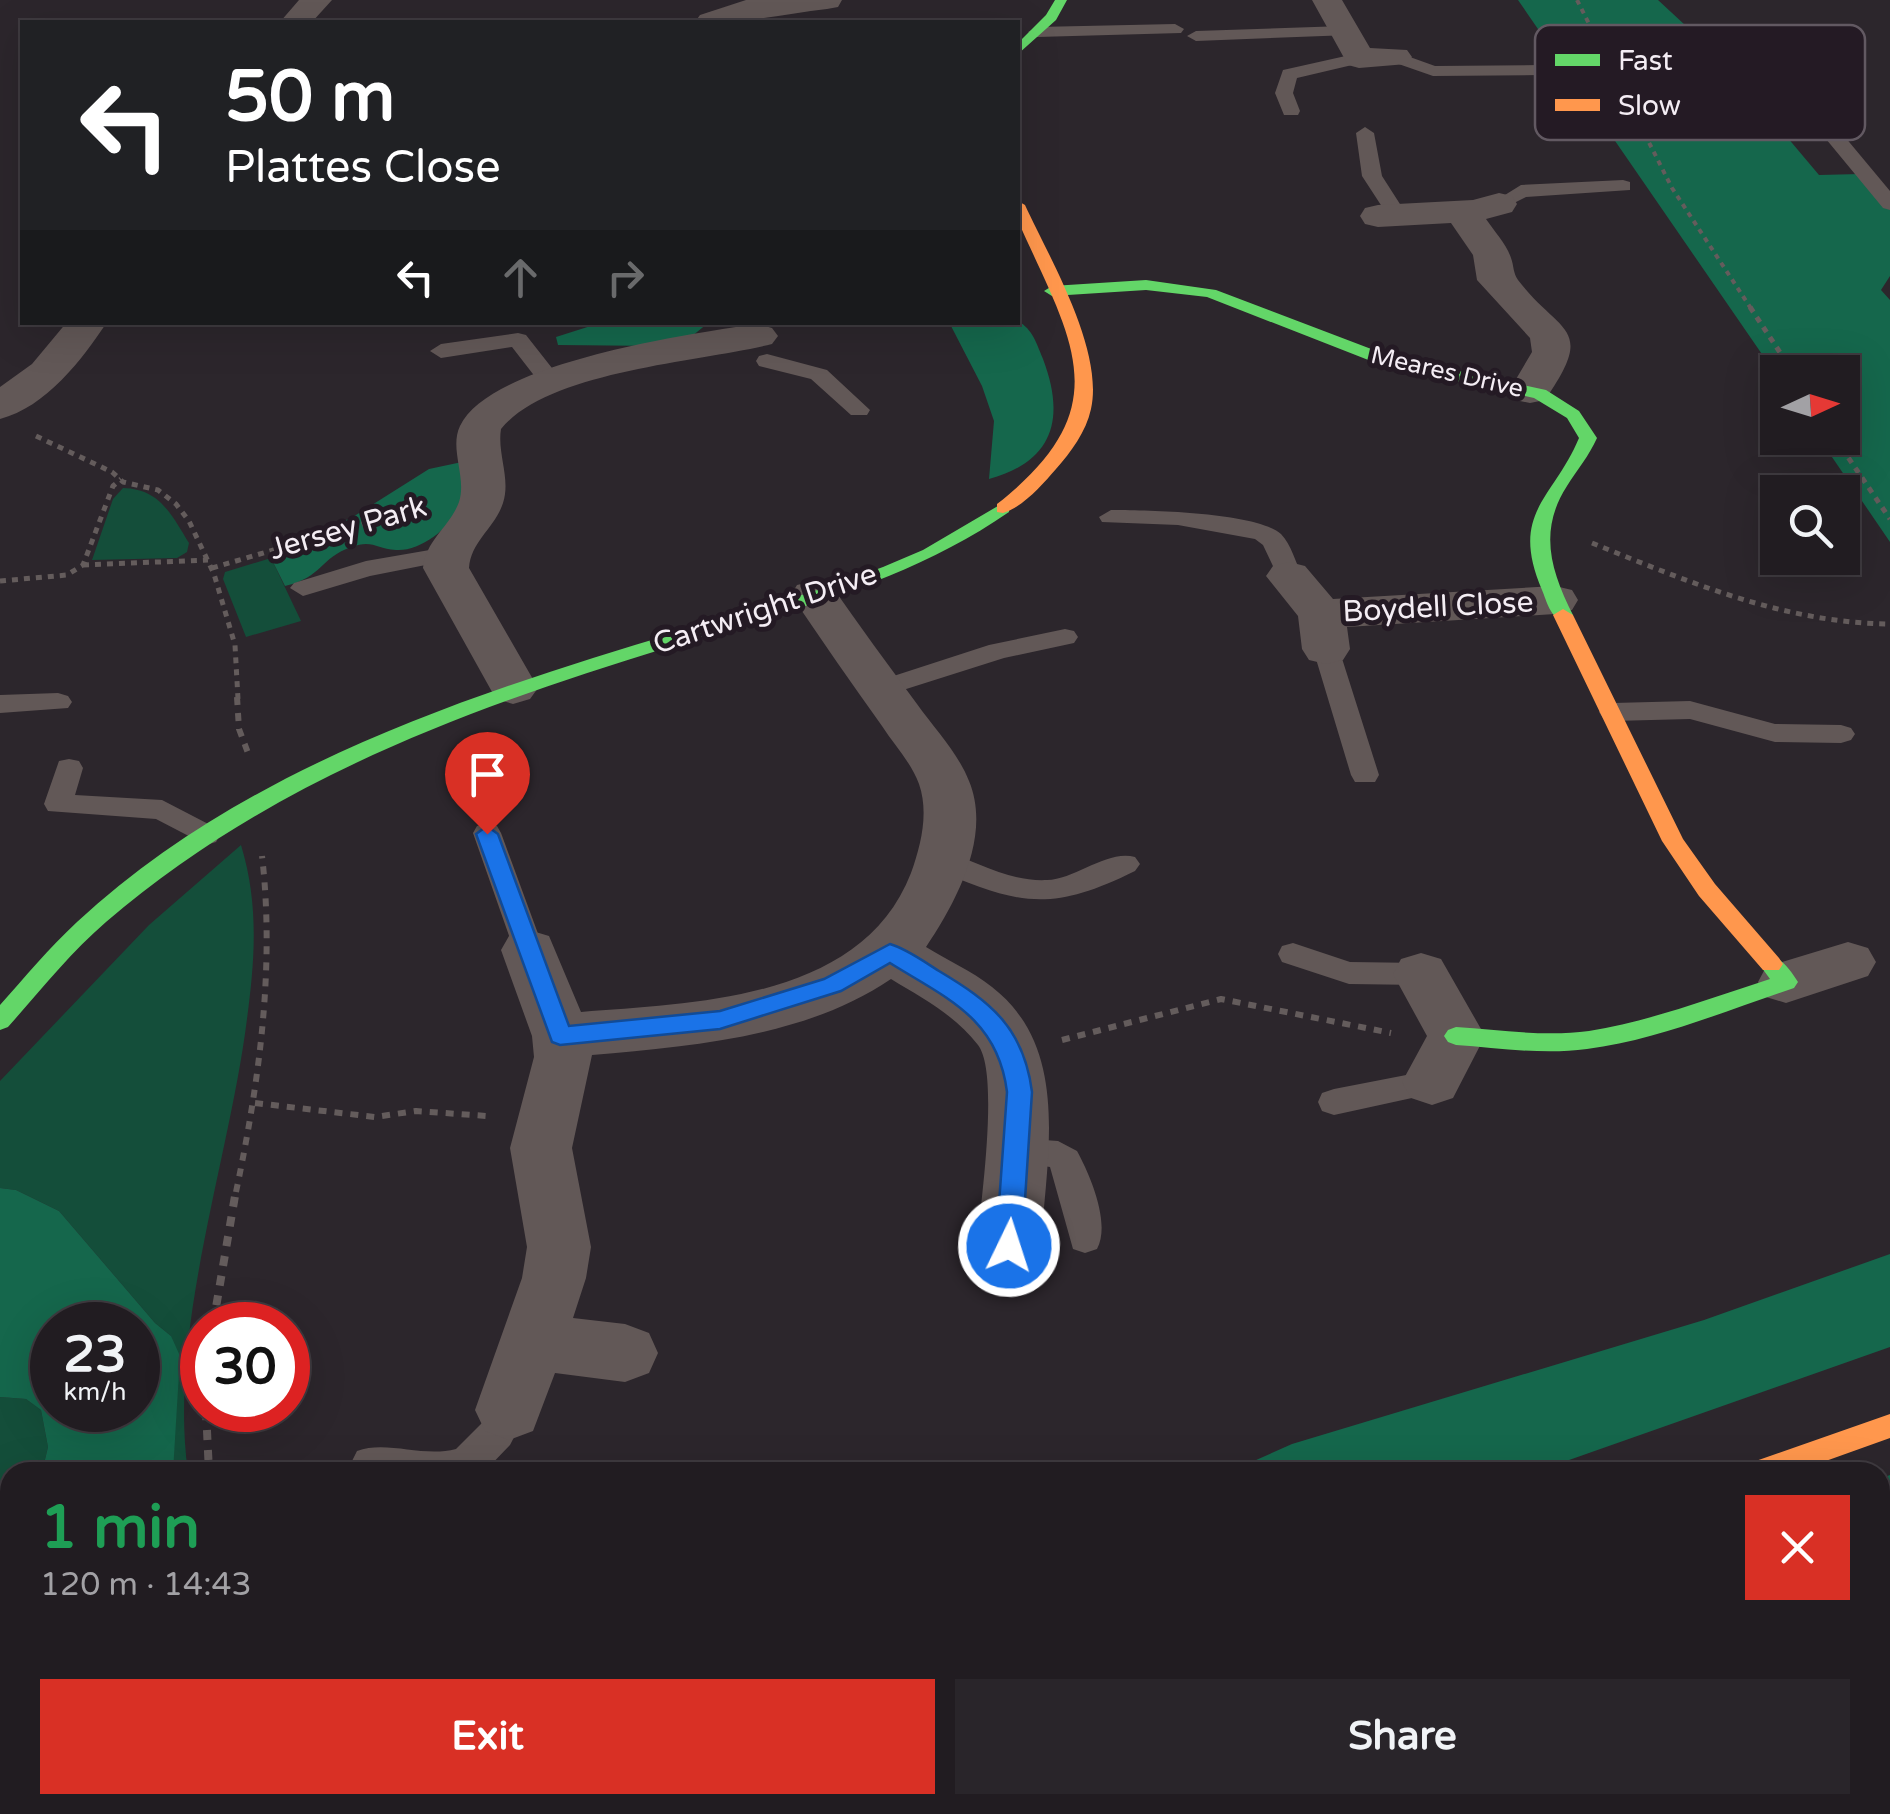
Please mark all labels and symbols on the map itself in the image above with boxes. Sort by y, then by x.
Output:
legend [1535,25,1865,140]
text: Fast [1618,44,1673,78]
text: Slow [1618,89,1681,123]
street label: Meares Drive [1368,340,1526,404]
north arrow [1760,355,1860,455]
street label: Jersey Park [265,488,431,568]
street label: Cartwright Drive [648,555,882,663]
street label: Boydell Close [1342,584,1534,630]
pin [445,732,530,835]
position arrow [957,1194,1061,1298]
speed limit sign: 30 [180,1302,310,1432]

